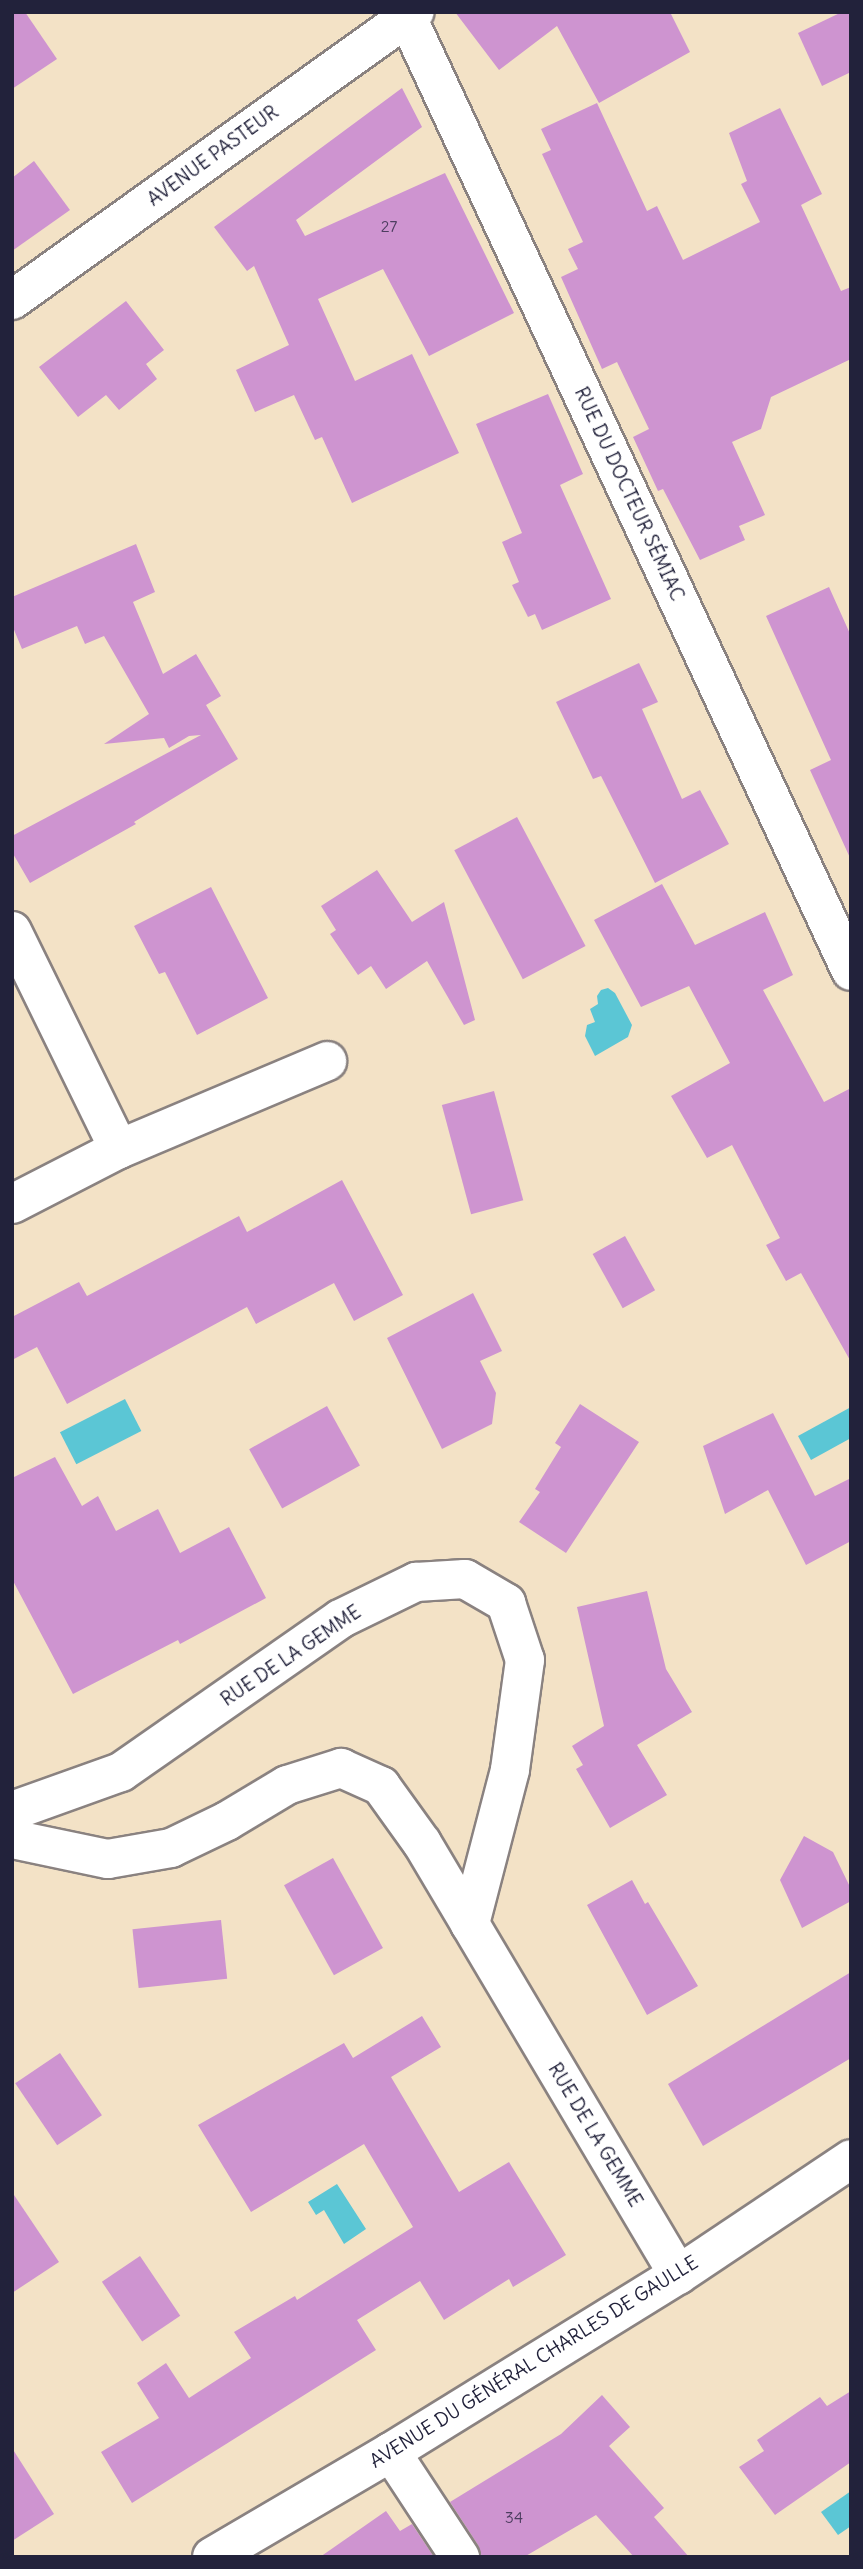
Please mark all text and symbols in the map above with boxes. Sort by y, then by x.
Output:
street label: AVENUE PASTEUR [143,101,283,211]
house number: 27 [381,216,397,236]
street label: RUE DU DOCTEUR SÉMIAC [569,383,689,605]
street label: RUE DE LA GEMME [217,1601,365,1711]
street label: RUE DE LA GEMME [543,2059,647,2211]
street label: AVENUE DU GÉNÉRAL CHARLES DE GAULLE [366,2251,702,2473]
house number: 34 [505,2507,523,2527]

